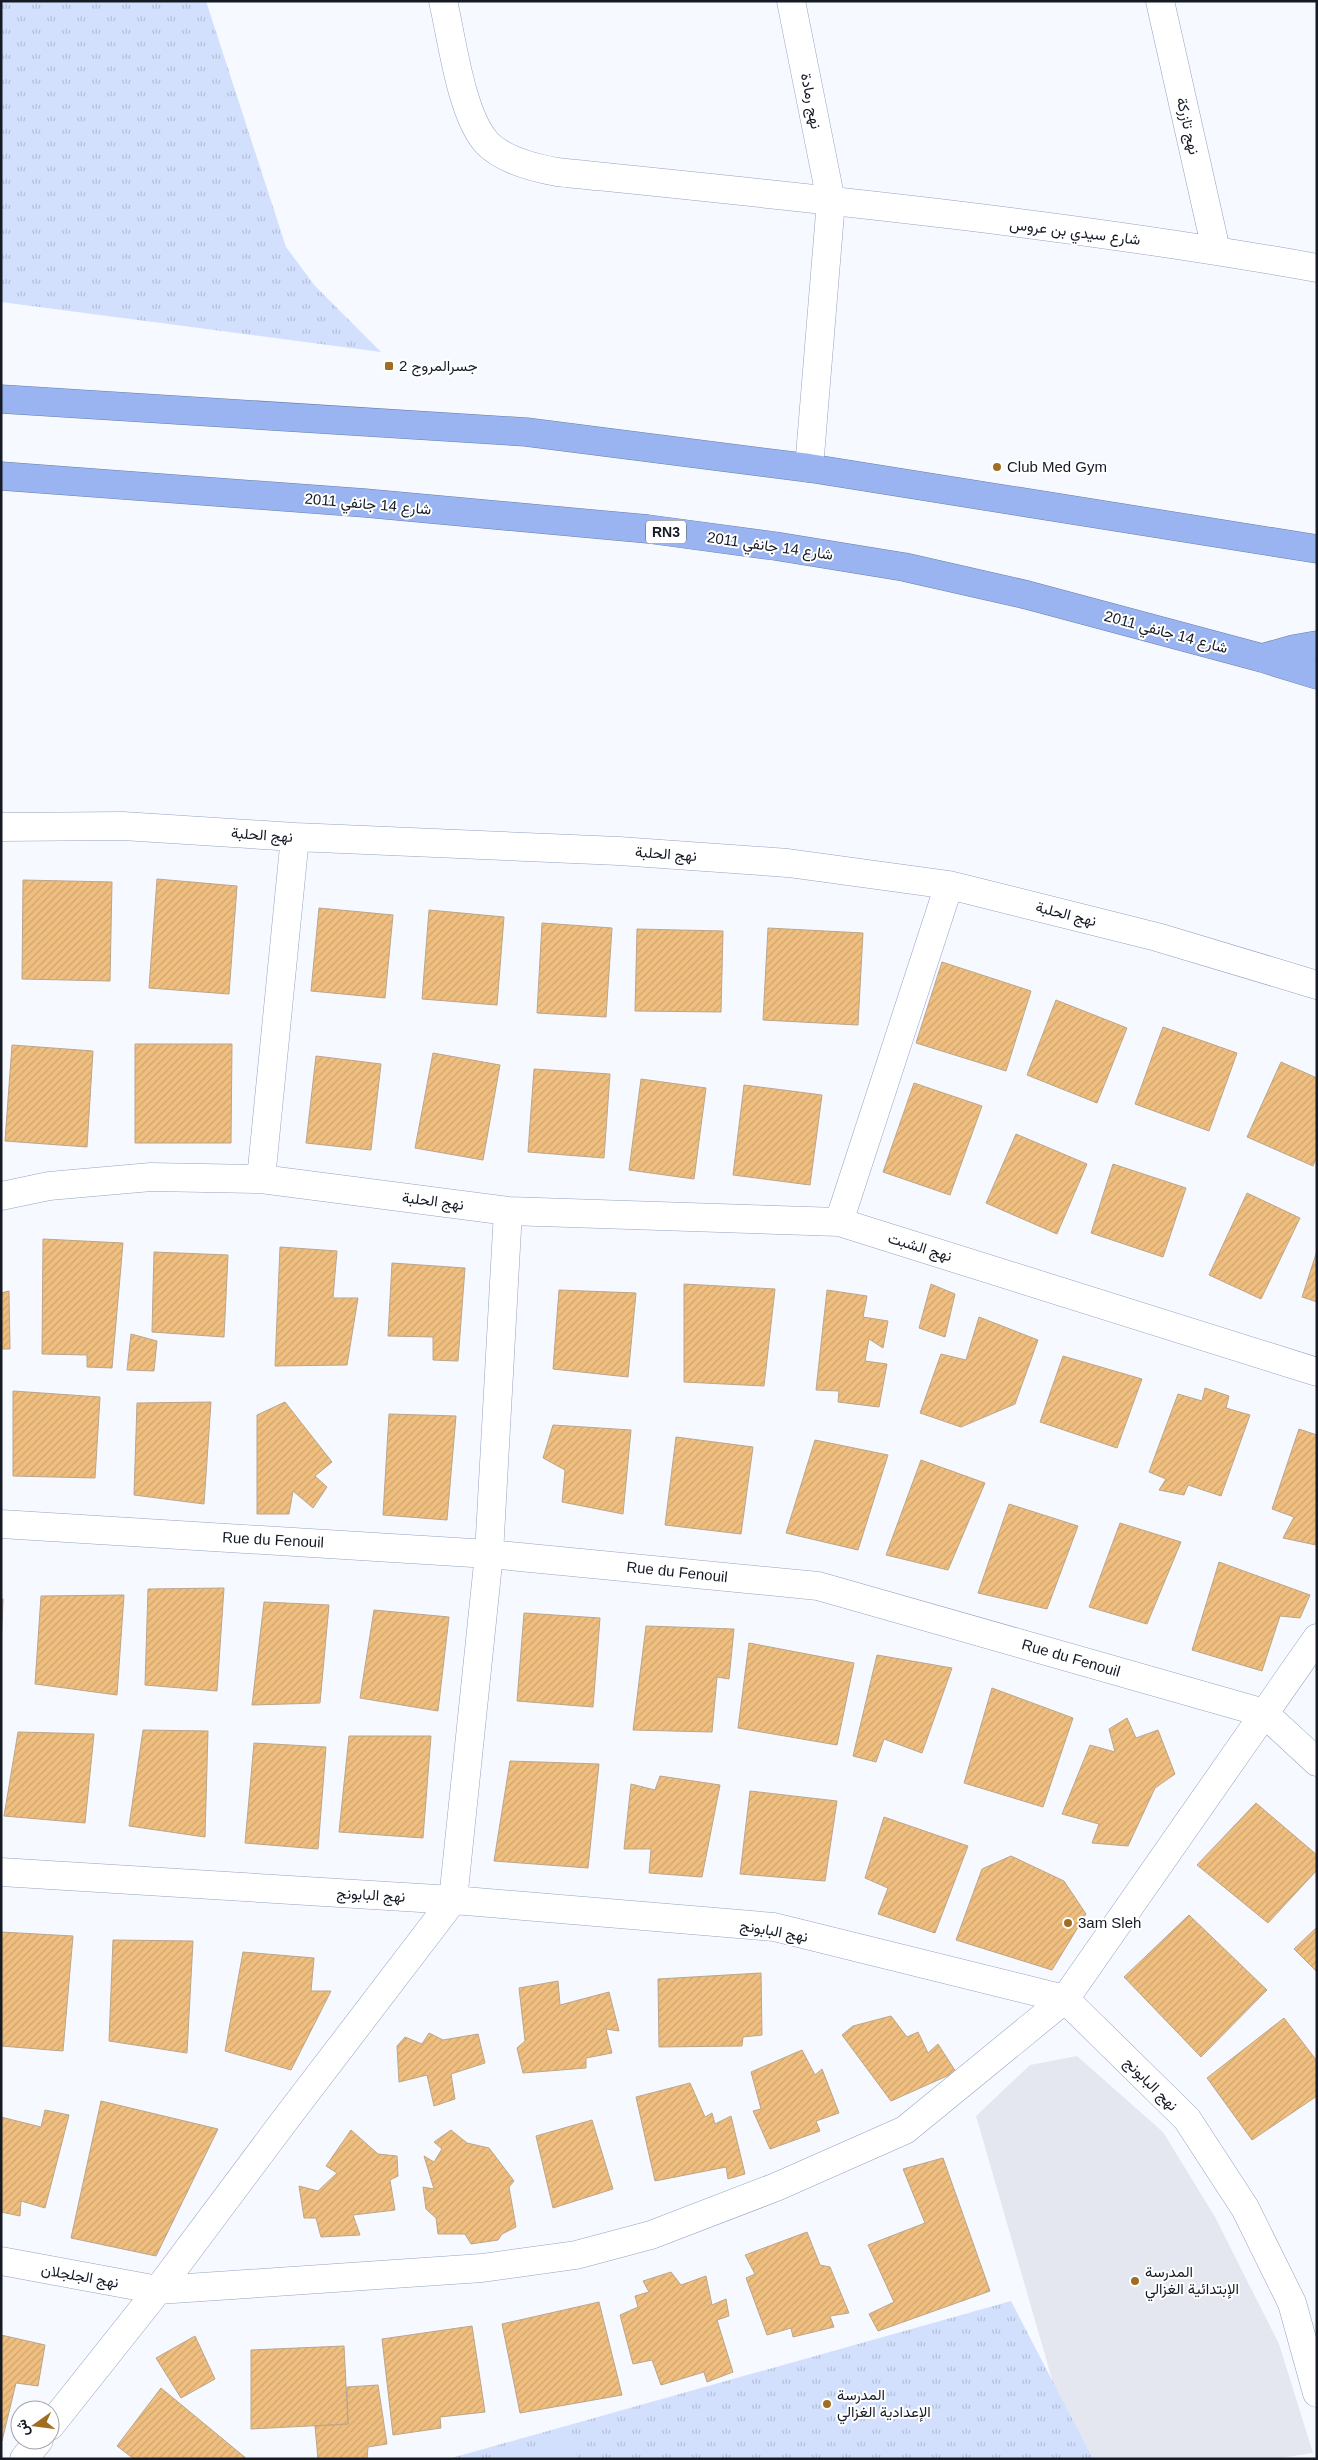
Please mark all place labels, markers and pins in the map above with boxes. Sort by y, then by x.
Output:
place label: جسرالمروج 2 [399,357,478,377]
marker: جسرالمروج 2 [383,360,395,372]
place label: Club Med Gym [1007,458,1107,475]
marker: Club Med Gym [991,461,1003,473]
place label: 3am Sleh [1078,1914,1141,1931]
marker: 3am Sleh [1062,1917,1074,1929]
place label: المدرسة الإبتدائية الغزالي [1145,2263,1239,2302]
marker: المدرسة الإبتدائية الغزالي [1129,2275,1141,2287]
place label: المدرسة الإعدادية الغزالي [837,2386,931,2425]
marker: المدرسة الإعدادية الغزالي [821,2398,833,2410]

